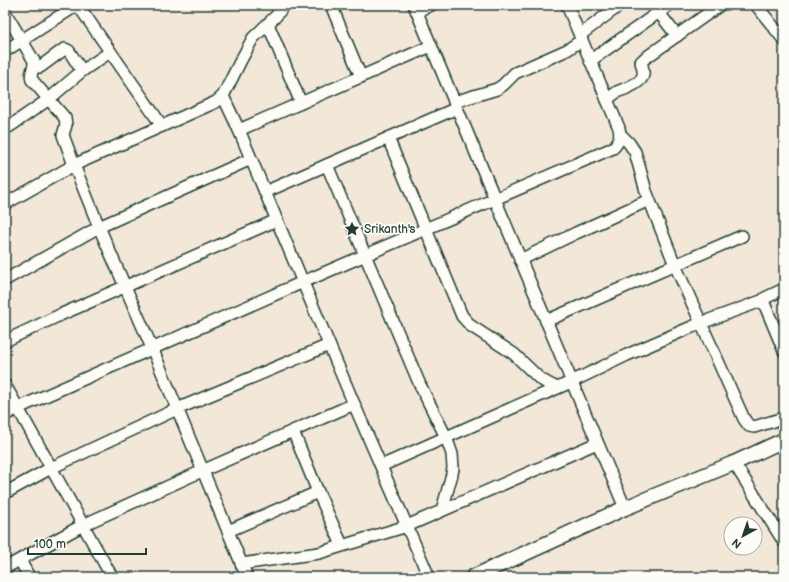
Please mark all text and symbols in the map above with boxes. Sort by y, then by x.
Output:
place icon: Srikanth's [343,220,361,238]
place label: Srikanth's [364,222,416,237]
north arrow [723,516,763,556]
scale bar [28,530,146,556]
text: N [730,536,744,551]
text: 100 m [34,537,66,552]

